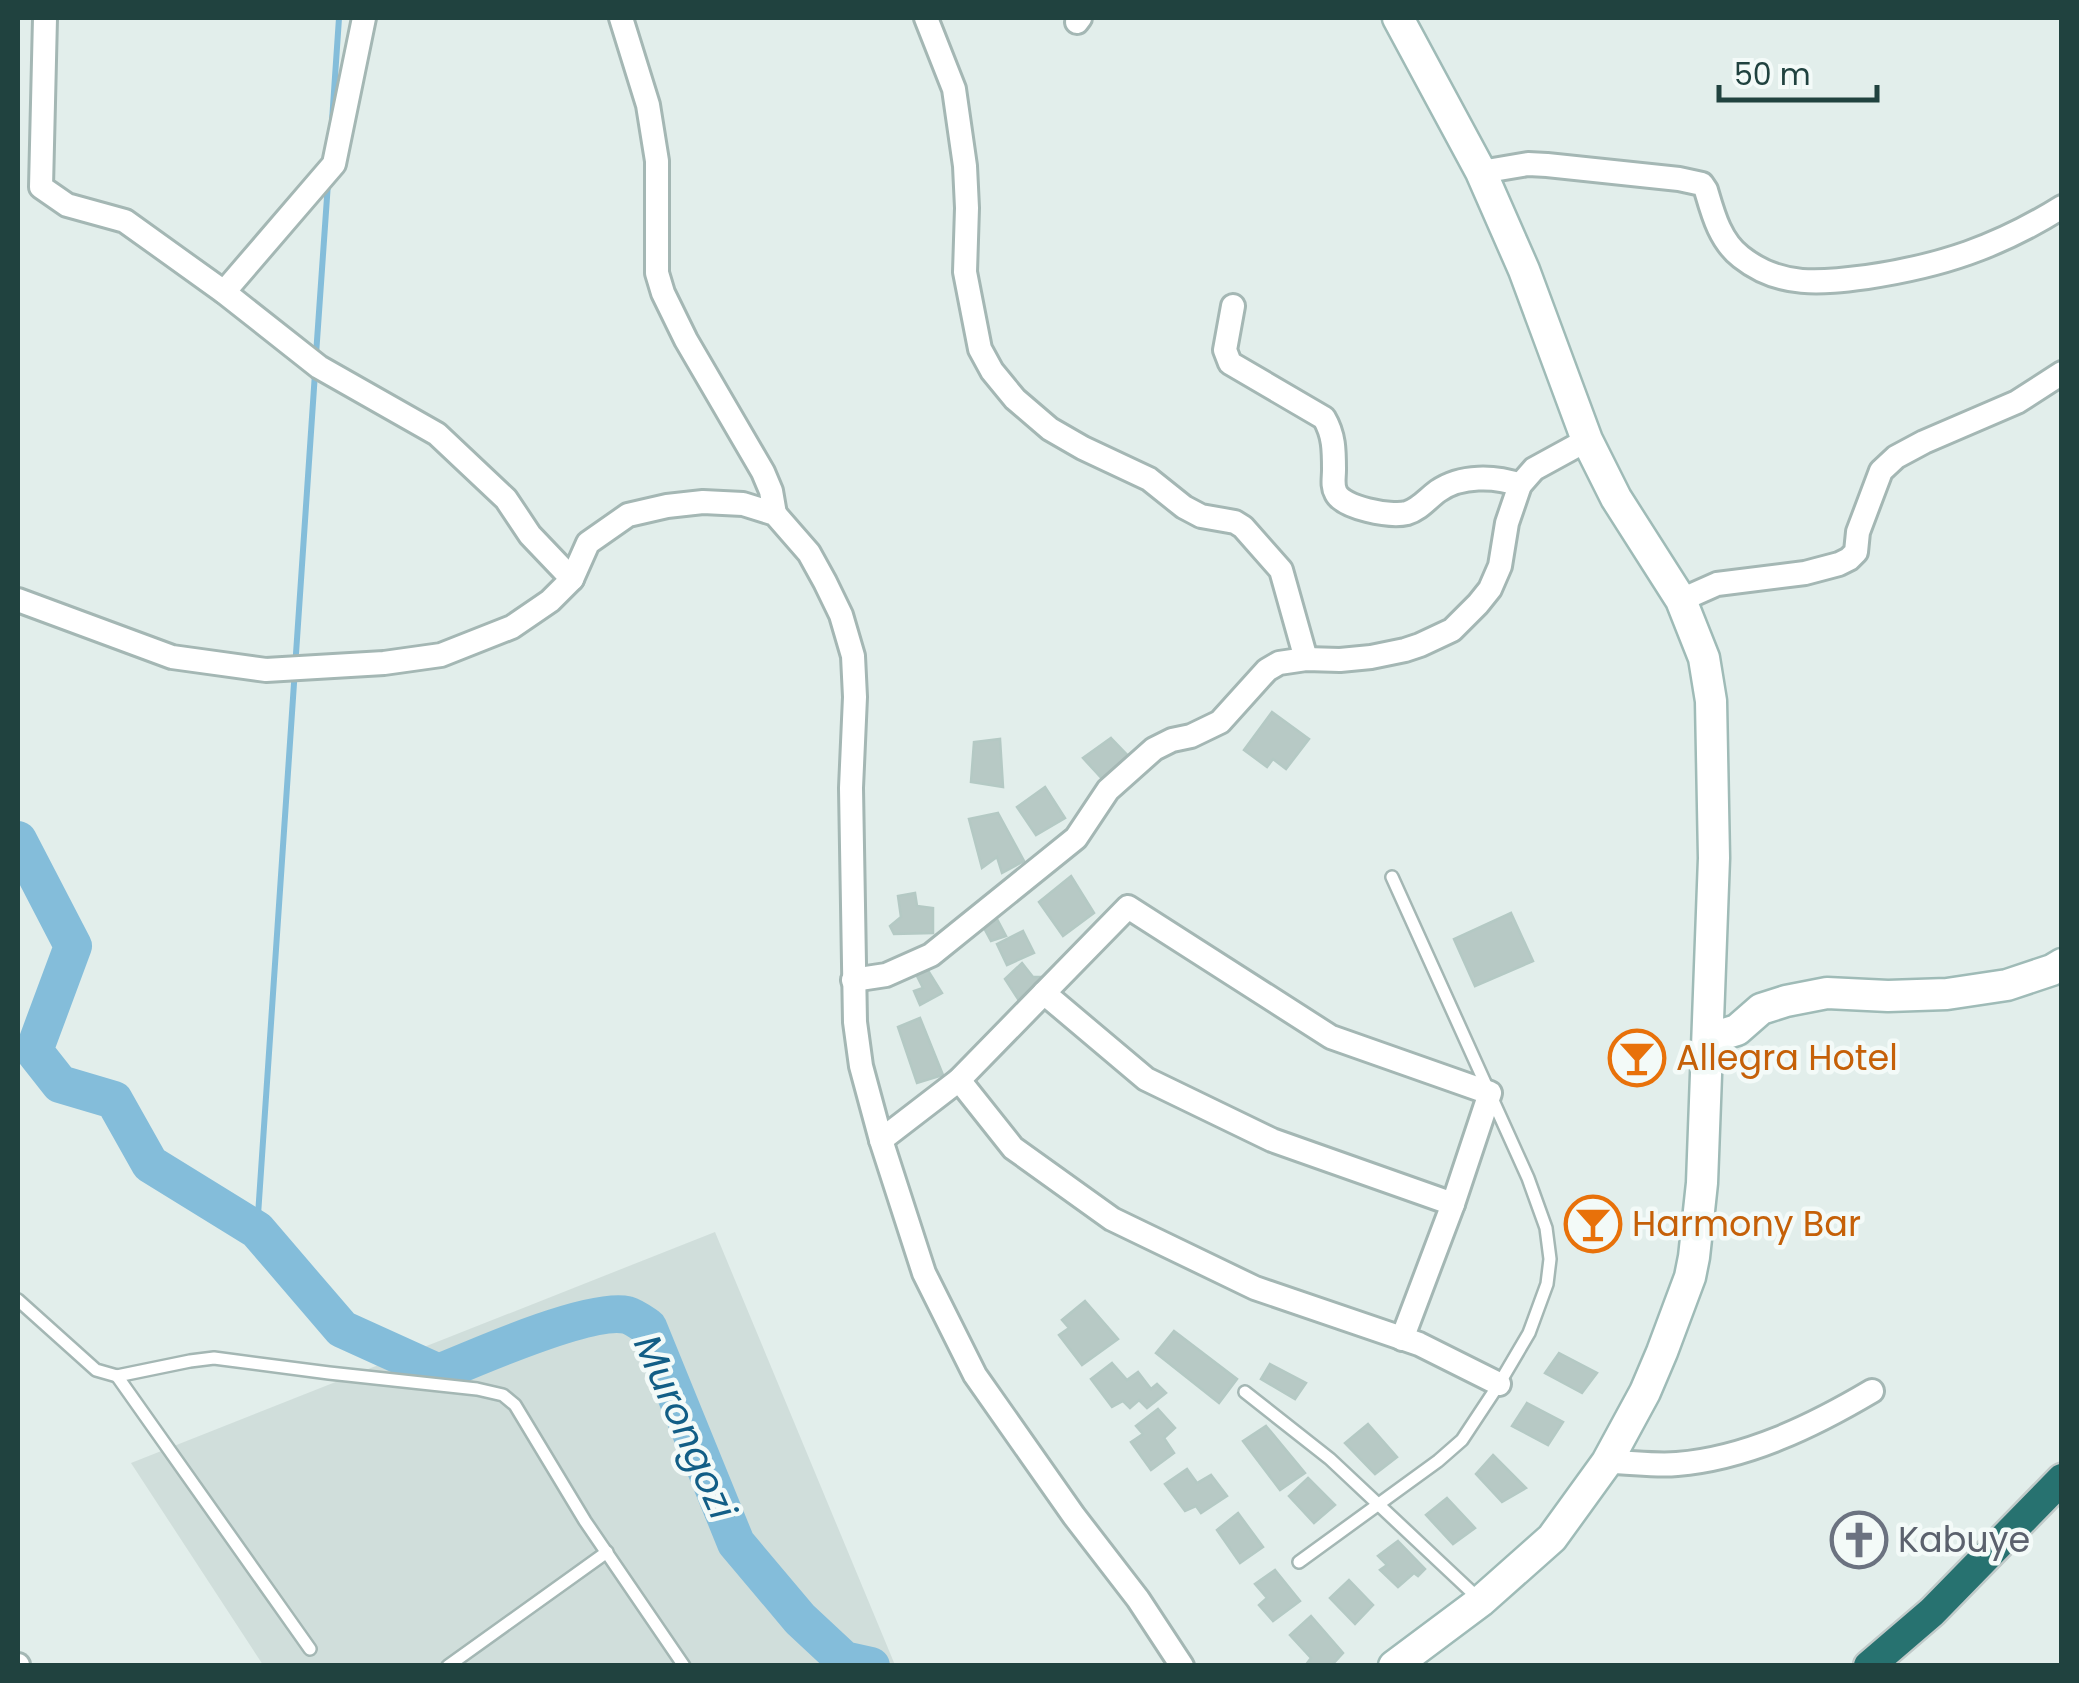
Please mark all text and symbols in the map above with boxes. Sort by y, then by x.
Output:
scale bar [1719,40,1876,102]
text: 50 m [1734,53,1811,96]
bar icon: Allegra Hotel [1607,1028,1667,1088]
place label: Allegra Hotel [1676,1033,1898,1082]
bar icon: Harmony Bar [1563,1194,1623,1254]
place label: Harmony Bar [1632,1199,1861,1248]
water label: Murongozi [621,1326,750,1528]
church icon: Kabuye [1829,1510,1889,1570]
place label: Kabuye [1898,1515,2030,1564]

